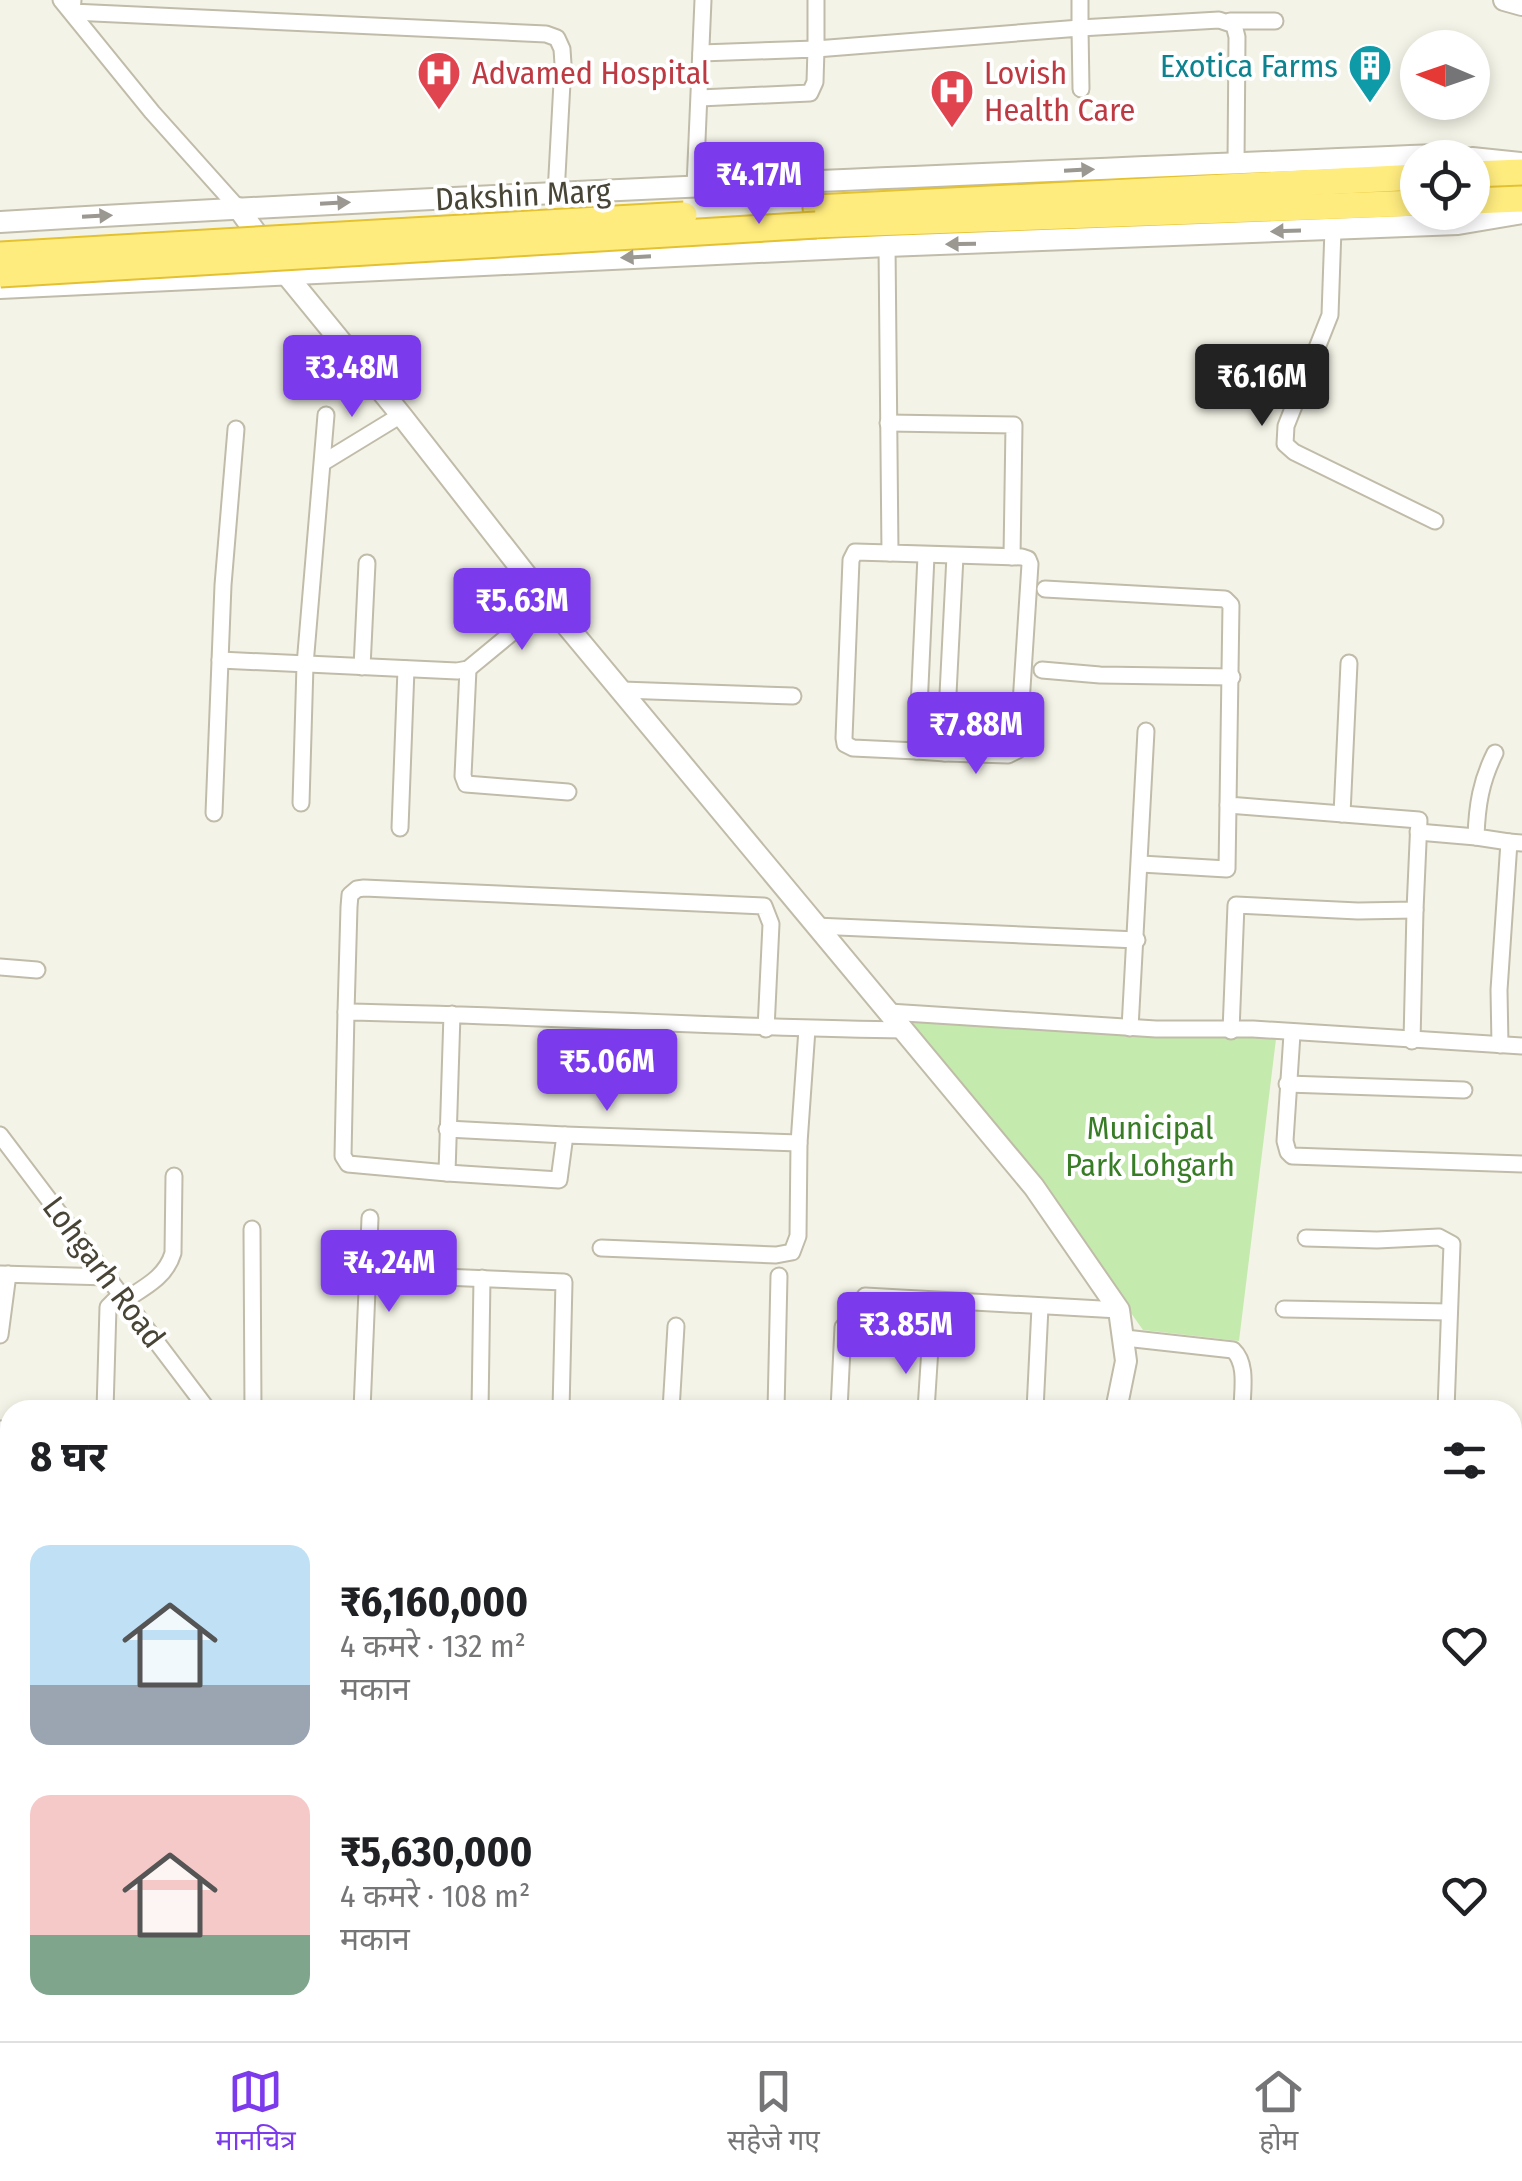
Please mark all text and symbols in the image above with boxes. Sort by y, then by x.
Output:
north arrow [1400,30,1490,120]
map controls [1400,30,1490,230]
building icon: Exotica Farms [1347,43,1393,104]
place label: Exotica Farms [1160,47,1338,85]
hospital icon: Advamed Hospital [416,50,462,111]
place label: Advamed Hospital [472,54,710,92]
place label: Lovish Health Care [984,54,1135,129]
hospital icon: Lovish Health Care [929,68,975,129]
button: locate [1400,140,1490,230]
pin: ₹4.17M [678,142,840,227]
text: ₹4.17M [716,155,802,193]
one-way arrow [1064,162,1096,178]
street label: Dakshin Marg [434,171,612,219]
one-way arrow [320,195,352,211]
one-way arrow [82,208,114,224]
one-way arrow [1269,223,1301,239]
one-way arrow [944,237,976,253]
one-way arrow [620,249,652,265]
pin: ₹3.48M [271,335,433,420]
pin: ₹6.16M [1181,344,1343,429]
text: ₹3.48M [305,348,399,386]
text: ₹6.16M [1217,357,1307,395]
pin: ₹5.63M [441,568,603,653]
text: ₹5.63M [475,581,569,619]
pin: ₹7.88M [895,692,1057,777]
text: ₹7.88M [929,705,1023,743]
pin: ₹5.06M [526,1029,688,1114]
text: ₹5.06M [559,1042,655,1080]
park label: Municipal Park Lohgarh [1065,1109,1235,1184]
street label: Lohgarh Road [35,1189,173,1355]
pin: ₹4.24M [308,1230,470,1315]
text: ₹4.24M [343,1243,435,1281]
pin: ₹3.85M [825,1292,987,1377]
text: ₹3.85M [859,1305,953,1343]
text: 8 घर [30,1432,107,1482]
icon: filters [1437,1433,1492,1488]
text: ₹6,160,000 [340,1577,528,1627]
icon: home [110,1585,230,1705]
icon: heart [1437,1618,1492,1673]
text: 4 कमरे · 132 m² [340,1627,526,1665]
text: मकान [340,1670,410,1708]
text: ₹5,630,000 [340,1827,532,1877]
icon: home [110,1835,230,1955]
icon: heart [1437,1868,1492,1923]
text: 4 कमरे · 108 m² [340,1877,530,1915]
text: मकान [340,1920,410,1958]
tab: मानचित्र [216,2064,296,2161]
tab: सहेजे गए [727,2064,820,2161]
tab: होम [1251,2064,1306,2161]

